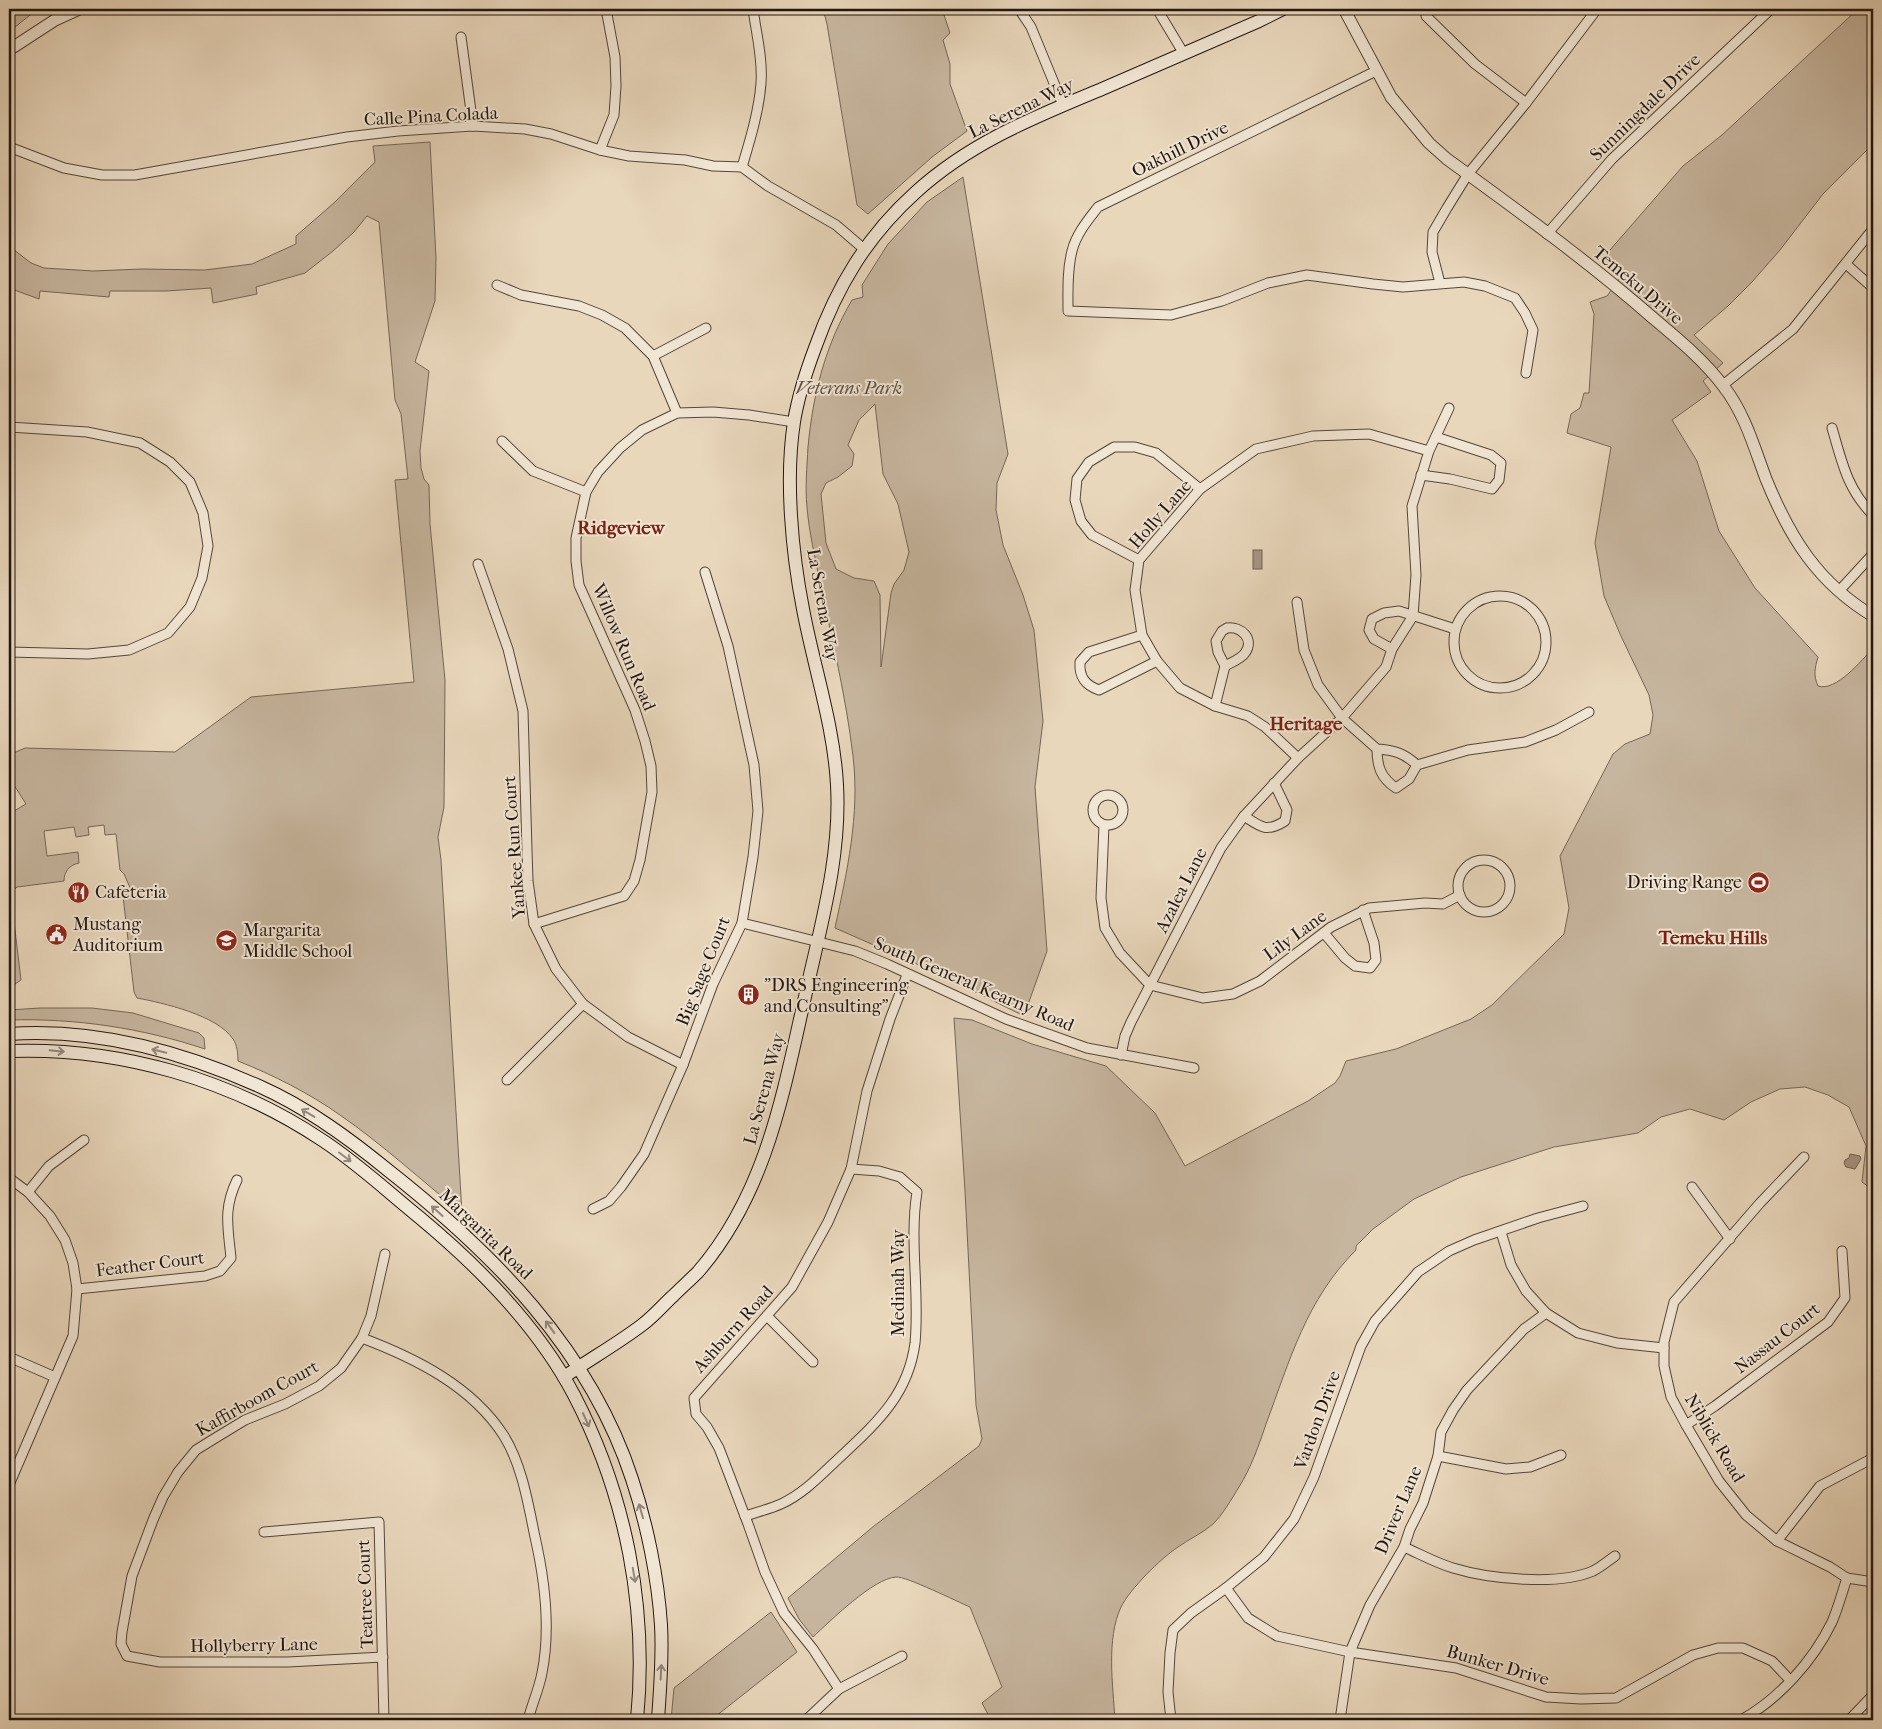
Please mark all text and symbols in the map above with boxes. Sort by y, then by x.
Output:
street label: Sunningdale Drive [1586,49,1705,165]
street label: La Serena Way [965,73,1079,143]
street label: Calle Pina Colada [363,102,499,131]
street label: Oakhill Drive [1128,117,1232,182]
street label: Temeku Drive [1589,242,1687,329]
park label: Veterans Park [796,378,902,399]
street label: Holly Lane [1125,475,1196,553]
district label: Ridgeview [577,517,665,539]
street label: La Serena Way [802,547,843,665]
street label: Willow Run Road [587,580,660,714]
district label: Heritage [1270,713,1343,735]
street label: Yankee Run Court [499,774,530,920]
street label: Azalea Lane [1151,844,1212,937]
sports icon: Driving Range [1746,870,1770,894]
place label: Driving Range [1627,872,1742,893]
restaurant icon: Cafeteria [67,880,91,904]
place label: Cafeteria [95,882,167,903]
street label: Lily Lane [1260,905,1331,965]
street label: Big Sage Court [672,913,735,1029]
place label: Mustang Auditorium [72,914,163,956]
place label: Margarita Middle School [243,920,352,962]
public building icon: Mustang Auditorium [45,922,69,946]
district label: Temeku Hills [1658,927,1767,949]
school or university icon: Margarita Middle School [215,928,239,952]
street label: South General Kearny Road [870,933,1077,1036]
place label: "DRS Engineering and Consulting" [764,975,909,1017]
building icon: "DRS Engineering and Consulting" [736,983,760,1007]
street label: La Serena Way [740,1030,790,1147]
one-way arrow [49,1046,65,1056]
one-way arrow [151,1046,167,1055]
one-way arrow [301,1107,315,1117]
one-way arrow [338,1151,351,1162]
street label: Margarita Road [435,1184,537,1284]
one-way arrow [431,1205,444,1216]
street label: Medinah Way [888,1228,909,1337]
street label: Feather Court [95,1247,206,1282]
street label: Ashburn Road [688,1281,778,1378]
street label: Nassau Court [1730,1298,1825,1378]
one-way arrow [545,1320,555,1334]
street label: Kaffirboom Court [192,1356,323,1441]
street label: Vardon Drive [1290,1368,1345,1473]
street label: Niblick Road [1680,1390,1749,1486]
one-way arrow [581,1412,591,1427]
street label: Driver Lane [1370,1463,1427,1558]
one-way arrow [636,1503,645,1519]
street label: Teatree Court [353,1539,378,1649]
one-way arrow [629,1567,639,1583]
street label: Hollyberry Lane [190,1634,318,1657]
street label: Bunker Drive [1444,1641,1552,1690]
one-way arrow [656,1664,665,1680]

